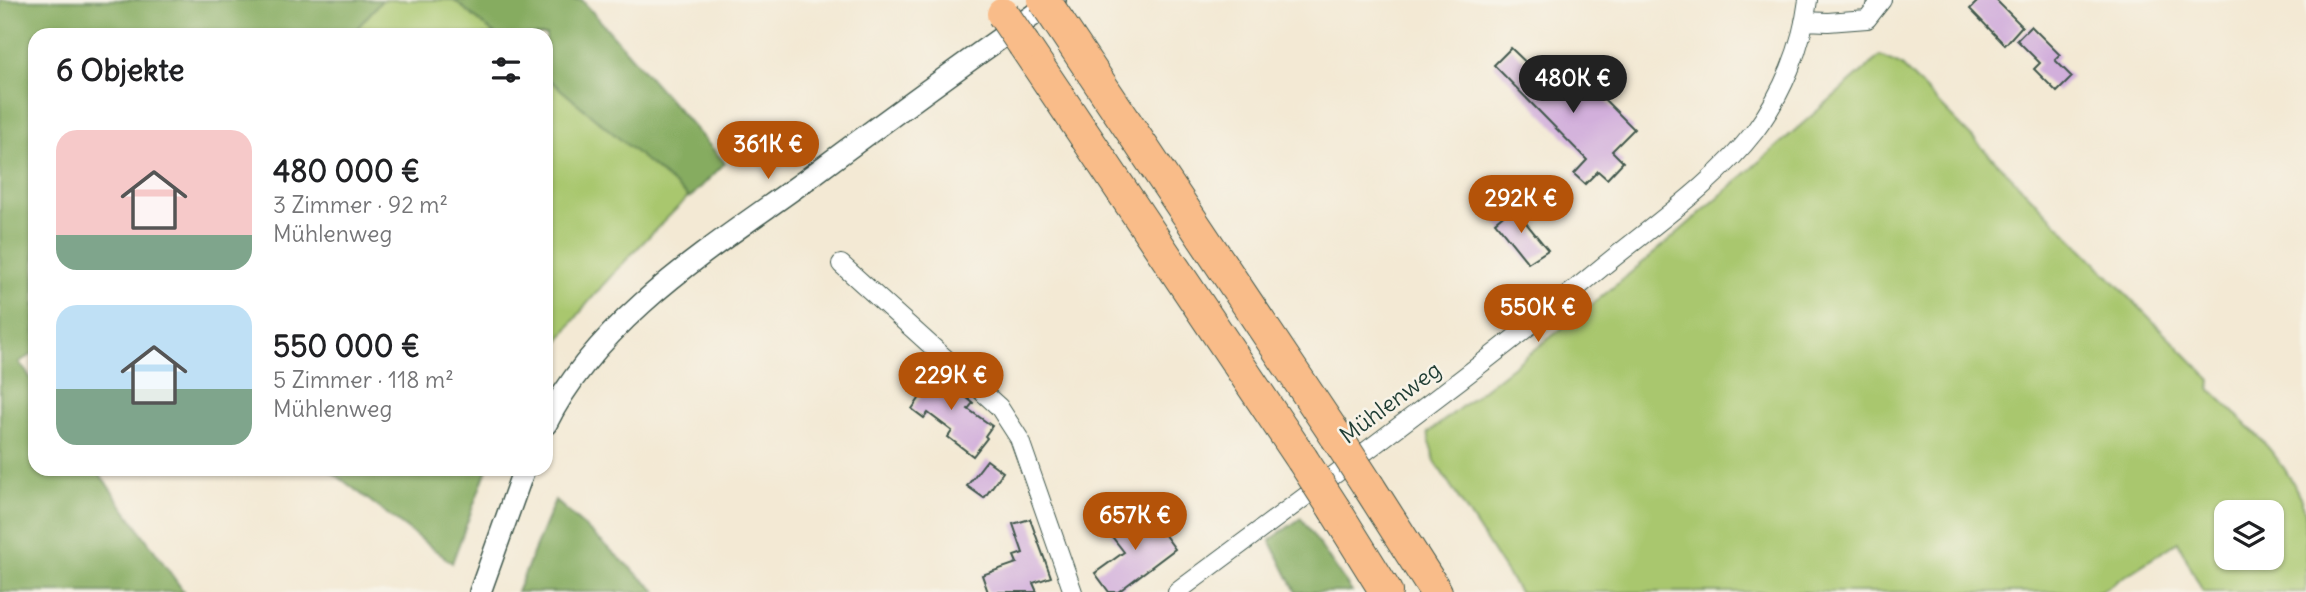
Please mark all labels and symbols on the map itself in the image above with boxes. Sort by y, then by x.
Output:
pin: 480K € [1516,55,1630,115]
pin: 361K € [711,122,825,181]
pin: 292K € [1464,176,1578,235]
pin: 550K € [1481,284,1595,344]
pin: 229K € [894,352,1008,412]
street label: Mühlenweg [1334,355,1446,449]
pin: 657K € [1078,492,1192,552]

